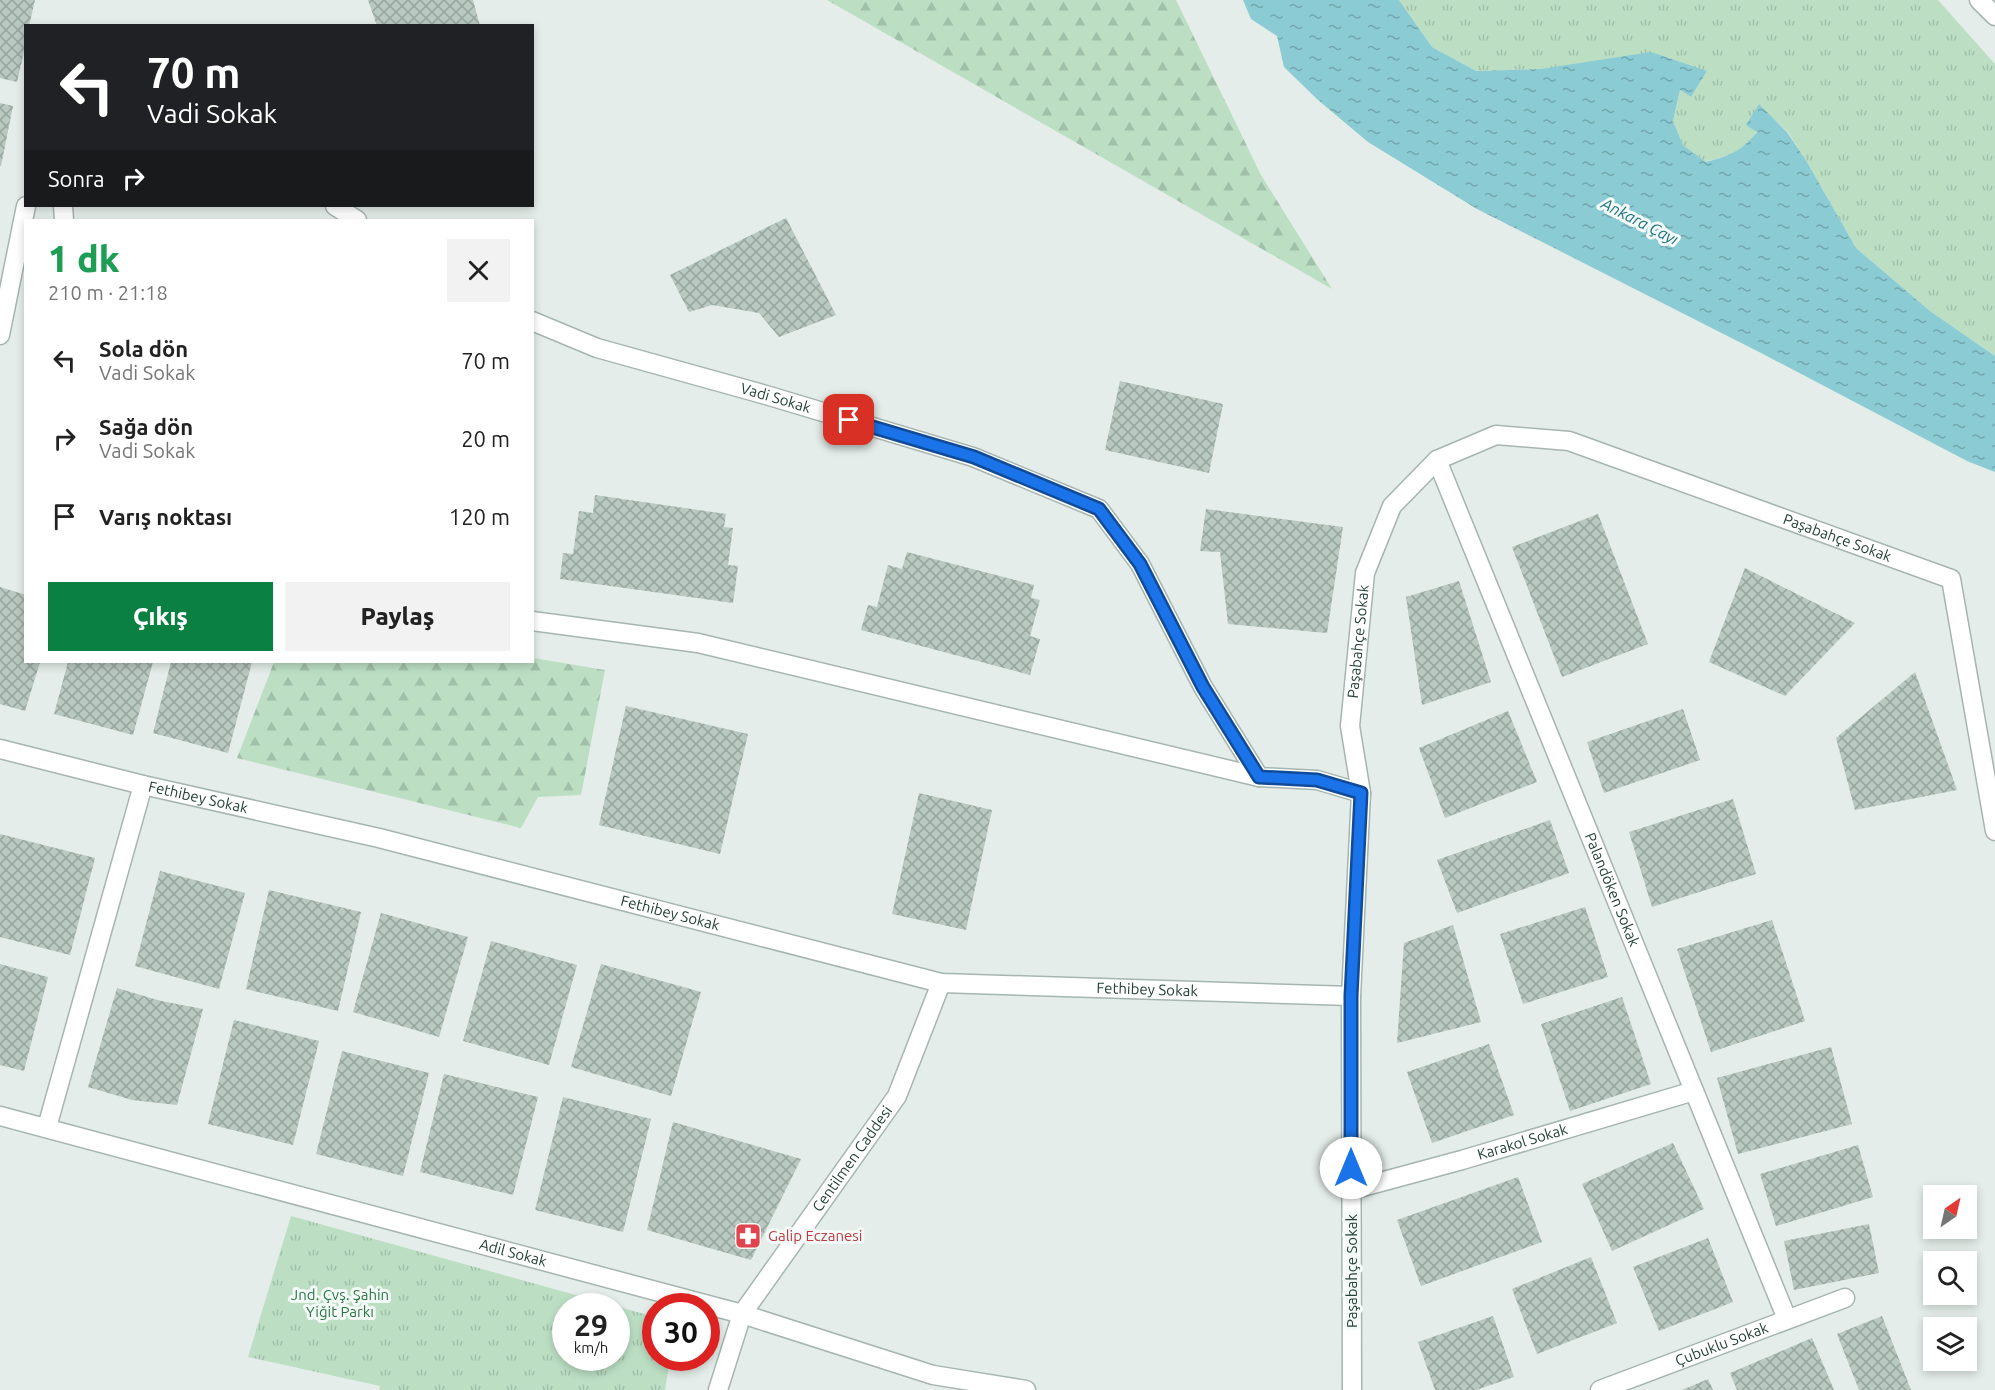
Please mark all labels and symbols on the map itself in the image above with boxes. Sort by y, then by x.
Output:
water label: Ankara Çayı [1598,193,1681,248]
street label: Vadi Sokak [739,379,813,416]
pin [823,394,874,445]
street label: Paşabahçe Sokak [1781,510,1894,565]
street label: Paşabahçe Sokak [1344,583,1372,699]
street label: Fethibey Sokak [147,777,250,816]
street label: Palandöken Sokak [1582,830,1644,949]
street label: Fethibey Sokak [619,892,722,934]
street label: Fethibey Sokak [1096,979,1199,999]
street label: Centilmen Caddesi [809,1102,895,1215]
street label: Karakol Sokak [1475,1120,1570,1163]
position arrow [1319,1136,1383,1200]
north arrow [1923,1185,1977,1239]
street label: Paşabahçe Sokak [1343,1214,1360,1328]
pharmacy icon: Galip Eczanesi [733,1221,763,1251]
place label: Galip Eczanesi [768,1227,862,1244]
street label: Adil Sokak [478,1235,549,1270]
park label: Jnd. Çvş. Şahin Yiğit Parkı [291,1286,389,1320]
speed limit sign: 30 [642,1293,720,1371]
street label: Çubuklu Sokak [1673,1318,1771,1369]

